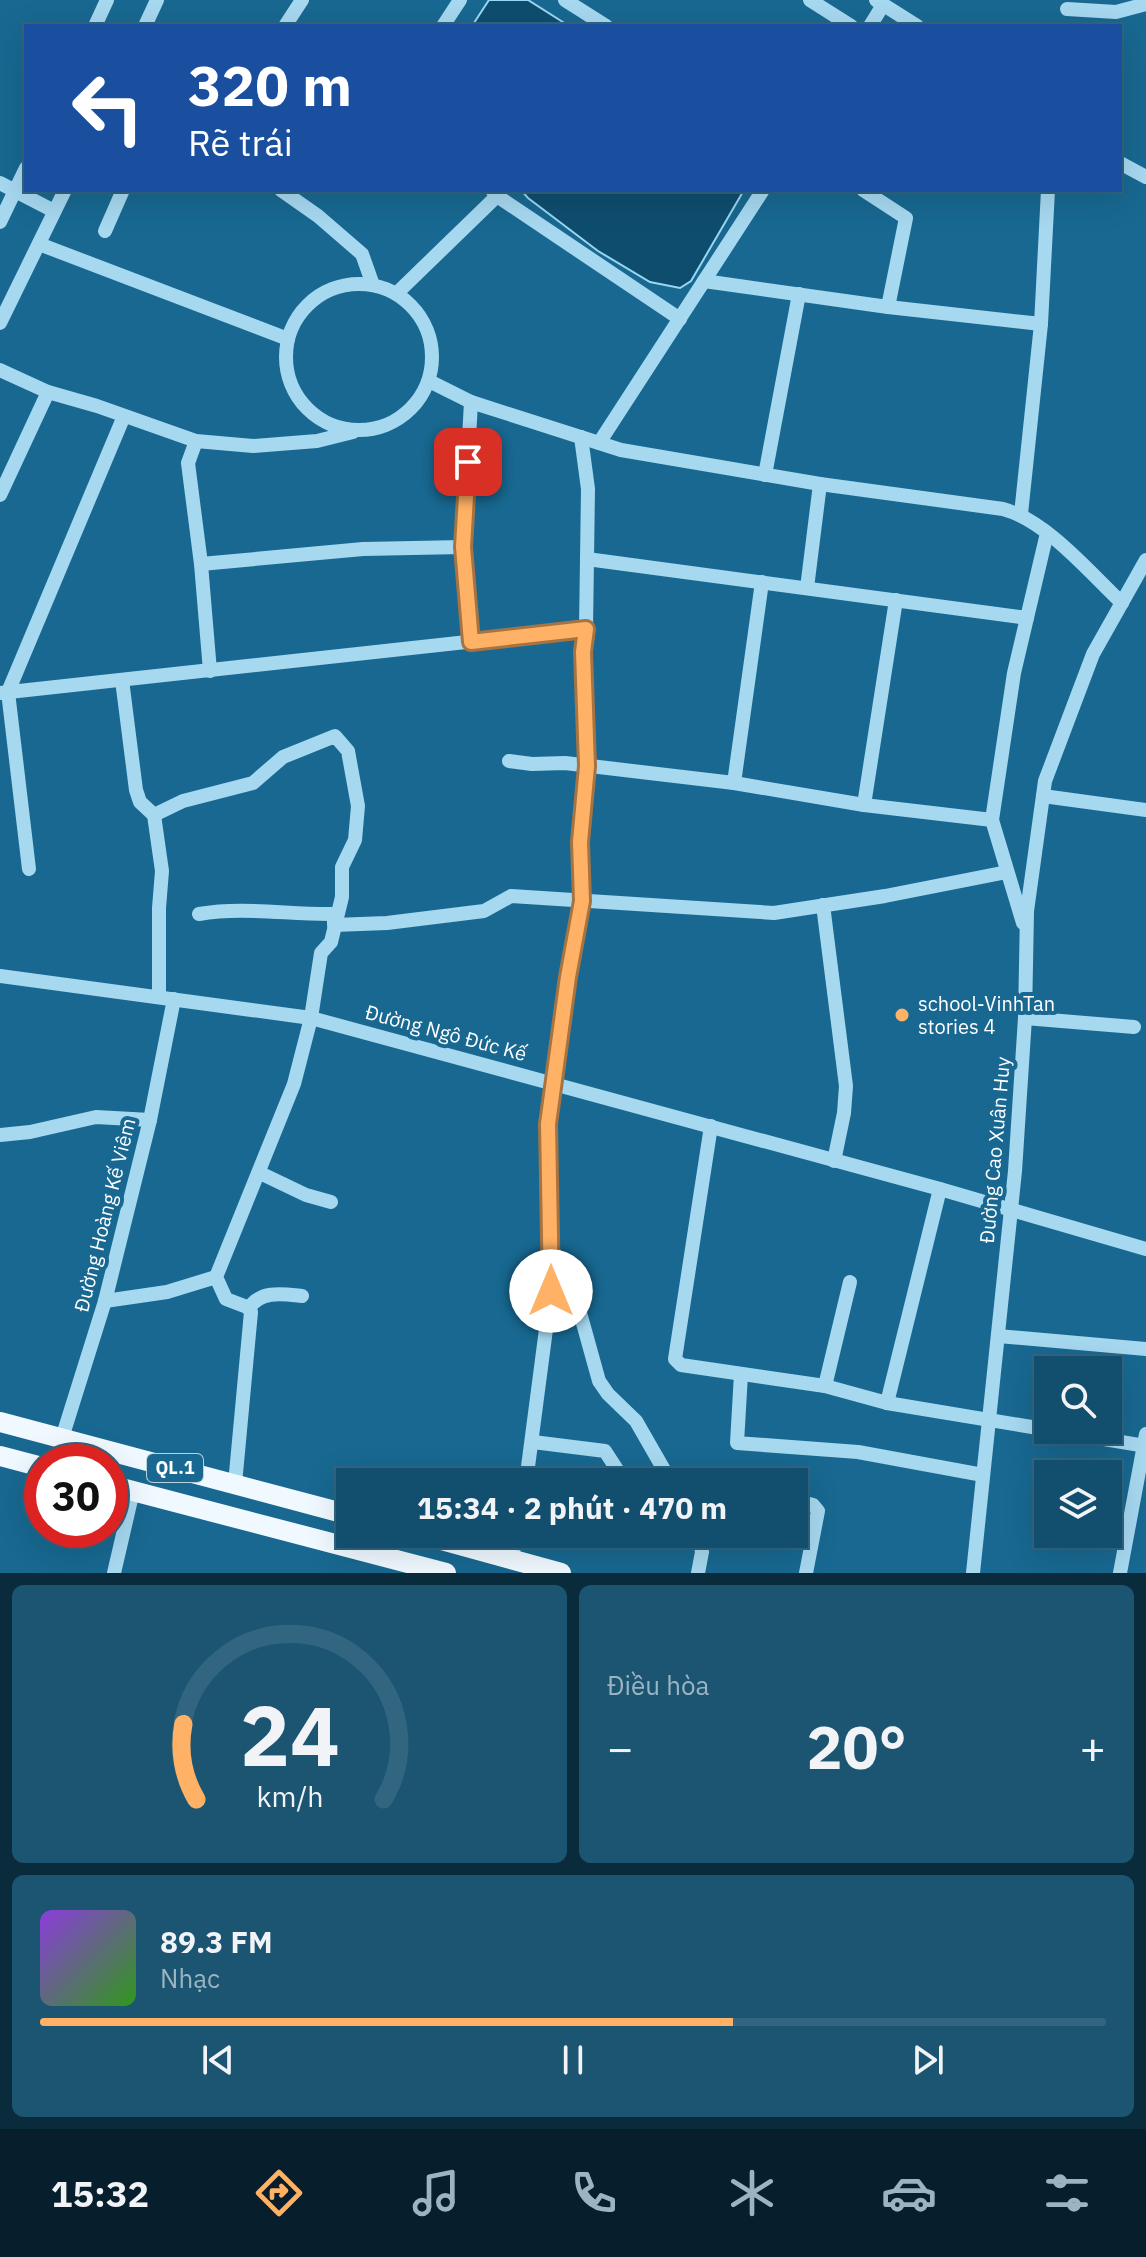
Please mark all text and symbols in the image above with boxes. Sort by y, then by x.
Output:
text: 320 m [188,49,352,121]
icon: left [56,56,160,160]
text: Rẽ trái [188,119,293,166]
pin [434,428,502,496]
icon: arrive [446,440,490,484]
place label: school-VinhTan stories 4 [918,990,1055,1040]
street label: Đường Ngô Đức Kế [362,998,530,1067]
marker: school-VinhTan stories 4 [893,1006,911,1024]
street label: Đường Cao Xuân Huy [973,1055,1016,1244]
street label: Đường Hoàng Kế Viêm [67,1115,142,1315]
position arrow [509,1249,593,1333]
map controls [1034,1356,1122,1548]
button: search [1034,1356,1122,1444]
speed limit sign: 30 [24,1444,128,1548]
road number: QL.1 [147,1454,203,1482]
button: layers [1034,1460,1122,1548]
text: 15:34 · 2 phút · 470 m [417,1488,727,1527]
text: Điều hòa [607,1668,709,1702]
text: 24 [240,1681,339,1789]
text: 20° [806,1707,907,1786]
text: − [607,1719,633,1776]
text: + [1080,1719,1106,1776]
text: km/h [256,1778,323,1815]
text: 89.3 FM [160,1922,273,1961]
text: Nhạc [160,1961,220,1995]
icon: previous [196,2038,240,2082]
icon: pause [551,2038,595,2082]
icon: next [906,2038,950,2082]
icon: directions [251,2165,307,2221]
icon: music [408,2165,464,2221]
icon: phone [566,2165,622,2221]
icon: climate [724,2165,780,2221]
icon: car [881,2165,937,2221]
icon: filters [1039,2165,1095,2221]
text: 15:32 [51,2170,149,2217]

